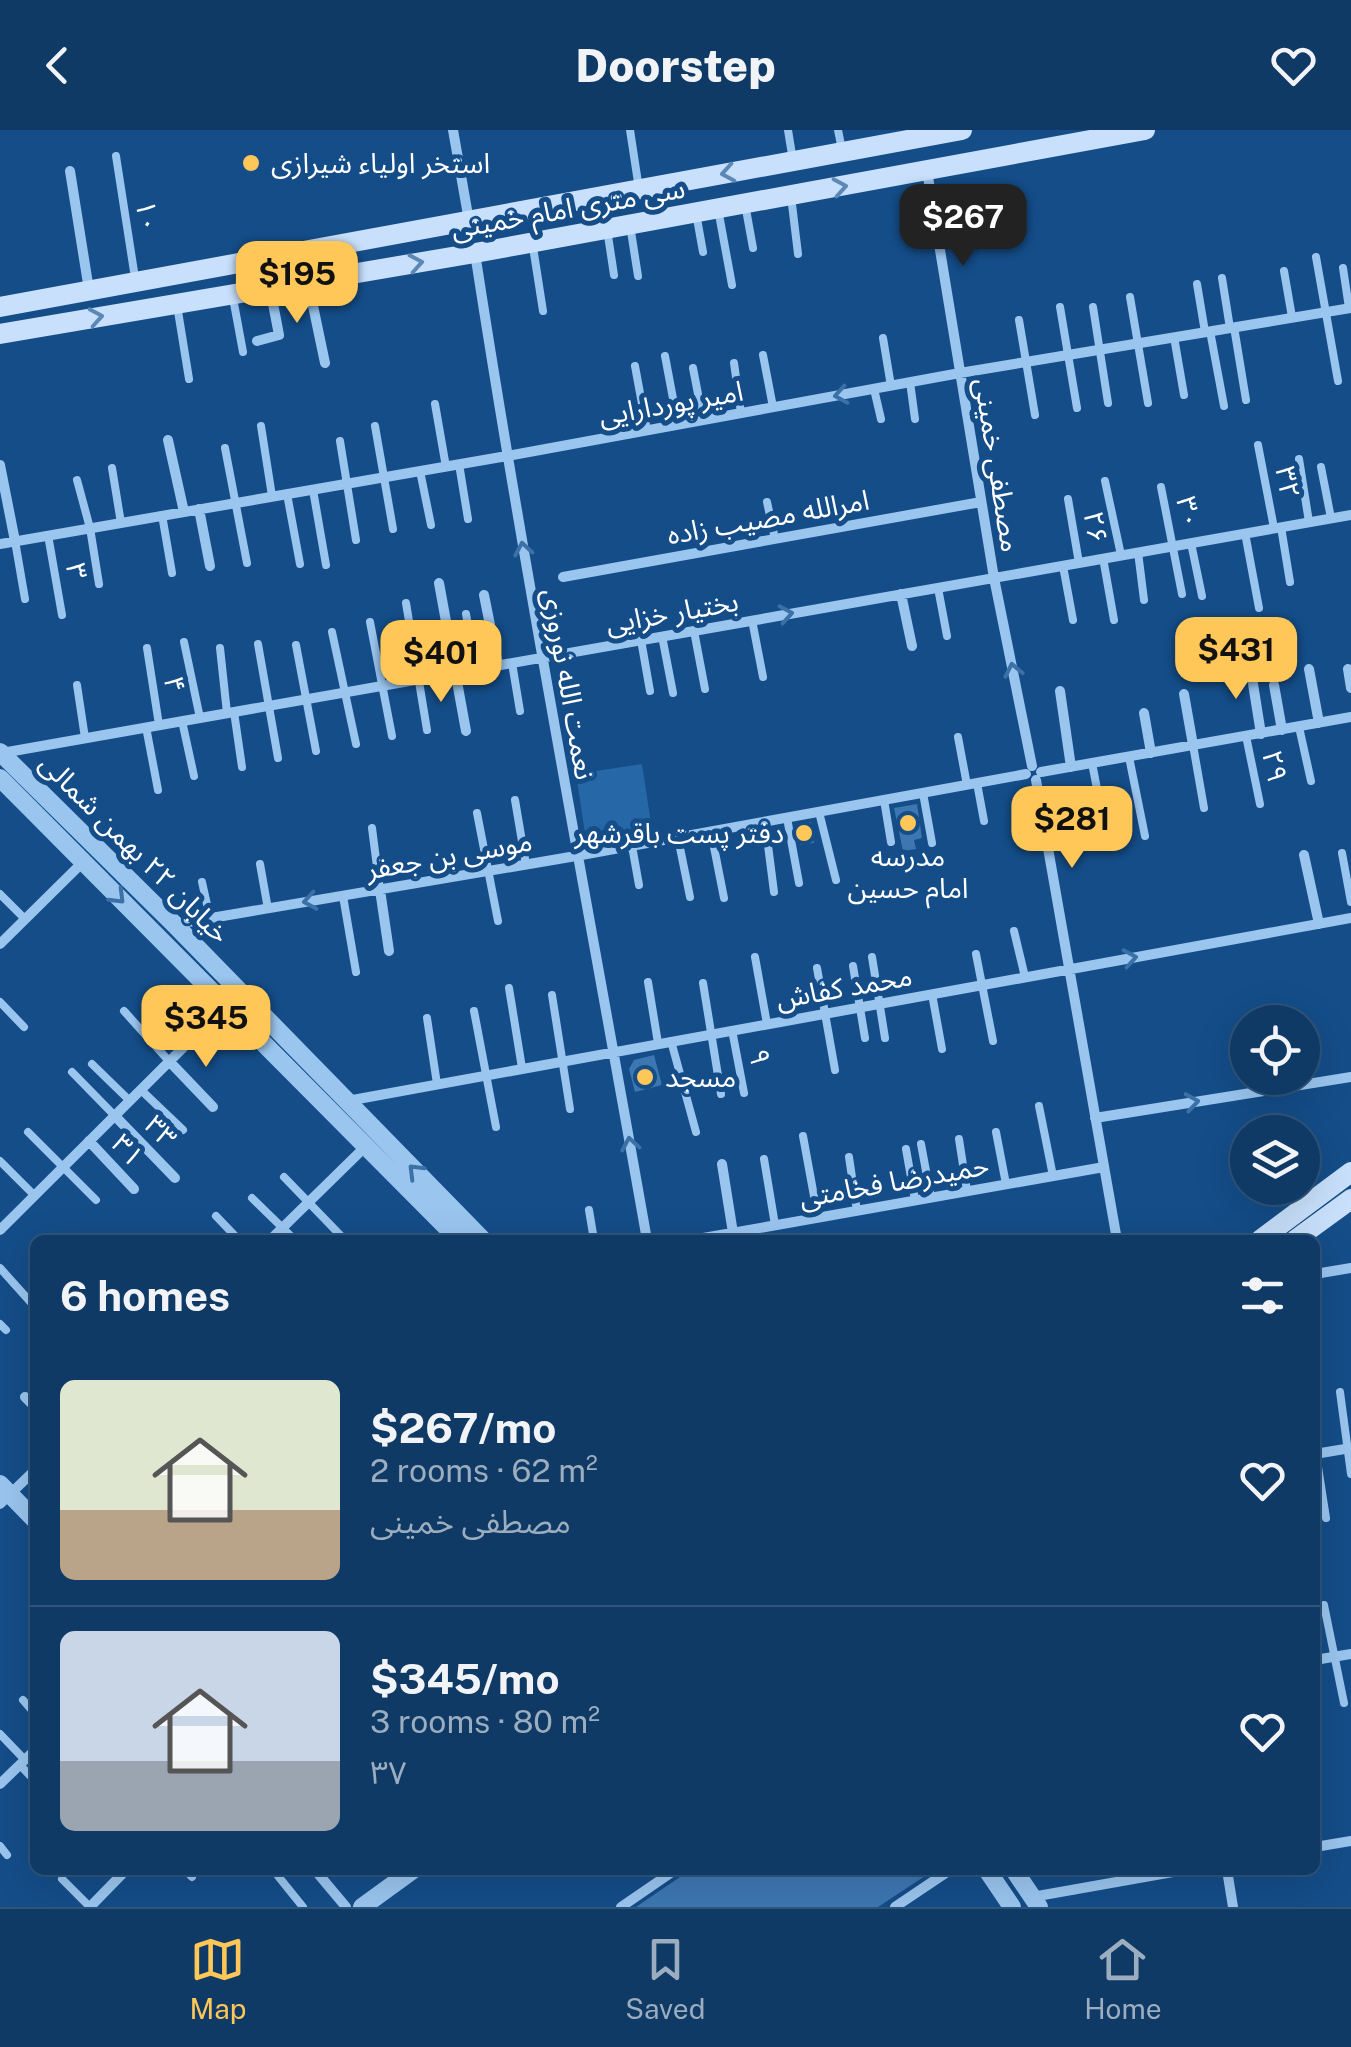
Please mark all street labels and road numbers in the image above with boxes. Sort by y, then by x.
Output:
street label: سی متری امام خمینی [448,171,688,249]
street label: ۱۰ [130,198,167,234]
street label: امیر پوردارایی [596,374,746,434]
street label: مصطفی خمینی [967,376,1029,554]
street label: ۳۲ [1269,463,1308,501]
street label: امرالله مصیب زاده [664,482,872,552]
street label: ۳۰ [1170,493,1209,531]
street label: ۲۶ [1078,509,1115,545]
street label: ۳ [60,560,95,582]
street label: بختیار خزایی [603,584,741,640]
street label: نعمت الله نوروزی [535,586,603,782]
street label: ۴ [158,673,193,694]
street label: خیابان ۲۲ بهمن شمالی [33,746,237,950]
street label: ۲۹ [1256,747,1295,785]
street label: موسی بن جعفر [362,824,535,887]
street label: محمد کفاش [773,958,915,1016]
street label: ۹ [743,1046,778,1068]
street label: ۳۳ [138,1108,184,1154]
street label: ۳۱ [105,1127,151,1173]
street label: حمیدرضا فخامتی [797,1148,991,1214]

